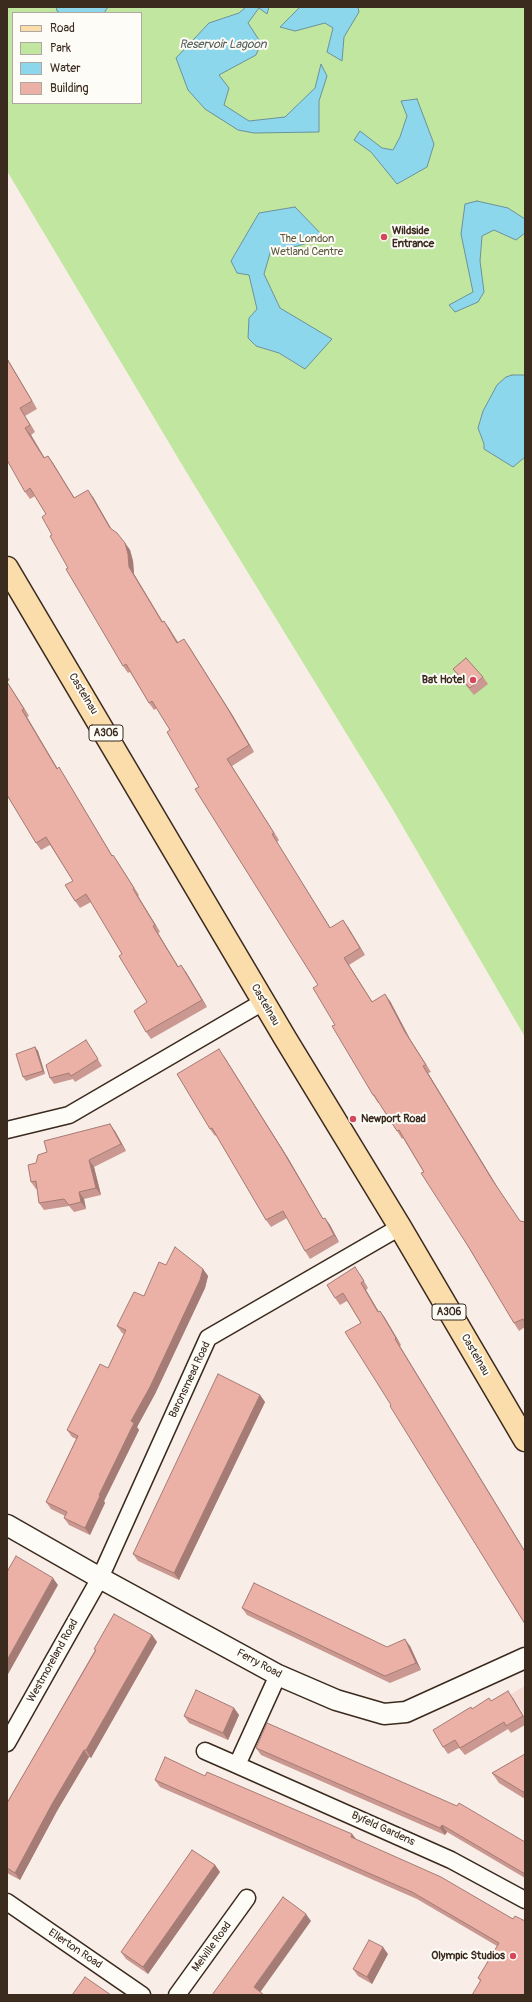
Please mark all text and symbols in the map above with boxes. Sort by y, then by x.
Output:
legend [12,12,142,104]
text: Road [50,21,75,36]
water label: Reservoir Lagoon [179,38,267,52]
text: Park [50,41,71,56]
text: Water [50,61,81,76]
text: Building [50,81,89,96]
place label: Wildside Entrance [392,224,434,250]
park label: The London Wetland Centre [271,232,343,258]
marker: Wildside Entrance [379,232,389,242]
street label: Castelnau [66,671,100,717]
place label: Bat Hotel [422,673,465,687]
marker: Bat Hotel [468,675,478,685]
road number: A306 [89,725,123,741]
street label: Castelnau [248,982,282,1028]
place label: Newport Road [361,1112,426,1126]
marker: Newport Road [348,1114,358,1124]
road number: A306 [432,1304,466,1320]
street label: Castelnau [458,1332,492,1378]
street label: Baronsmead Road [167,1340,213,1420]
street label: Westmoreland Road [25,1617,81,1705]
street label: Ferry Road [234,1647,284,1681]
street label: Byfeld Gardens [349,1809,417,1849]
street label: Melville Road [189,1919,235,1975]
street label: Ellerton Road [46,1926,104,1972]
place label: Olympic Studios [431,1949,505,1963]
marker: Olympic Studios [508,1951,518,1961]

